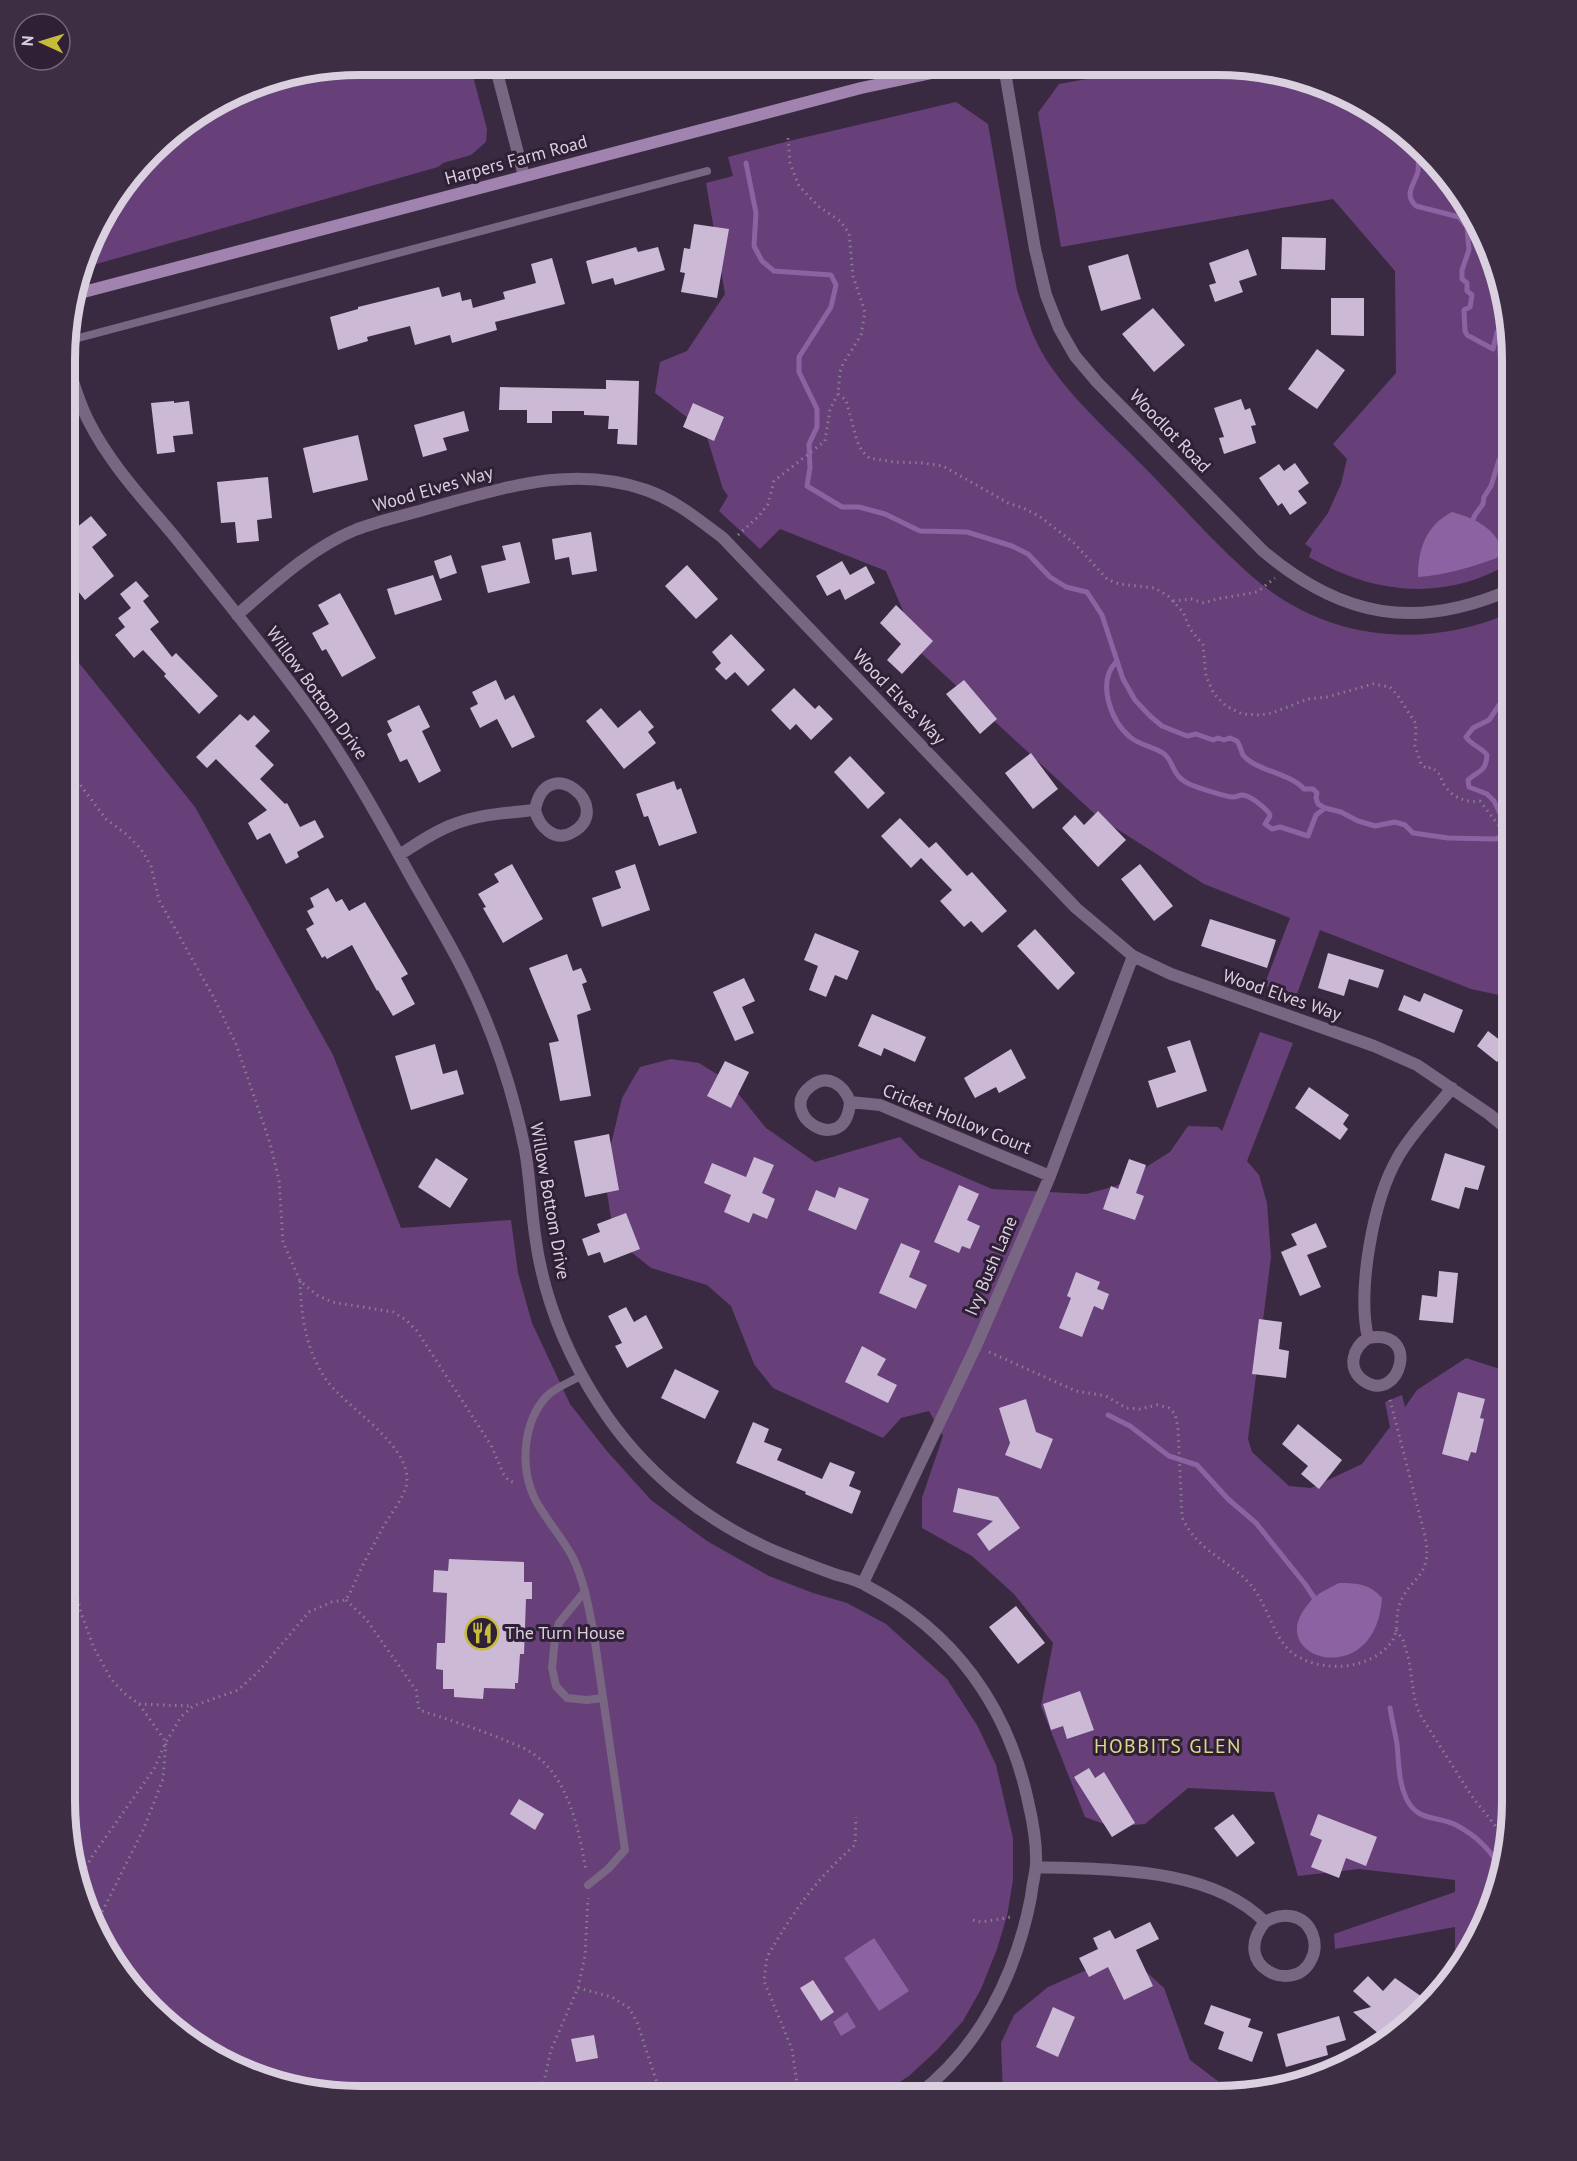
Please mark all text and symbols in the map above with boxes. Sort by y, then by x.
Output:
north arrow [12,12,72,72]
text: N [17,35,37,47]
street label: Harpers Farm Road [442,129,590,190]
street label: Woodlot Road [1125,384,1216,477]
street label: Wood Elves Way [370,460,496,517]
street label: Willow Bottom Drive [261,622,373,764]
street label: Wood Elves Way [848,644,951,750]
street label: Wood Elves Way [1220,963,1345,1026]
street label: Cricket Hollow Court [879,1078,1035,1159]
street label: Willow Bottom Drive [525,1121,576,1281]
street label: Ivy Bush Lane [959,1213,1022,1319]
restaurant icon: The Turn House [464,1615,500,1651]
place label: The Turn House [505,1621,625,1644]
district label: HOBBITS GLEN [1094,1733,1242,1759]

